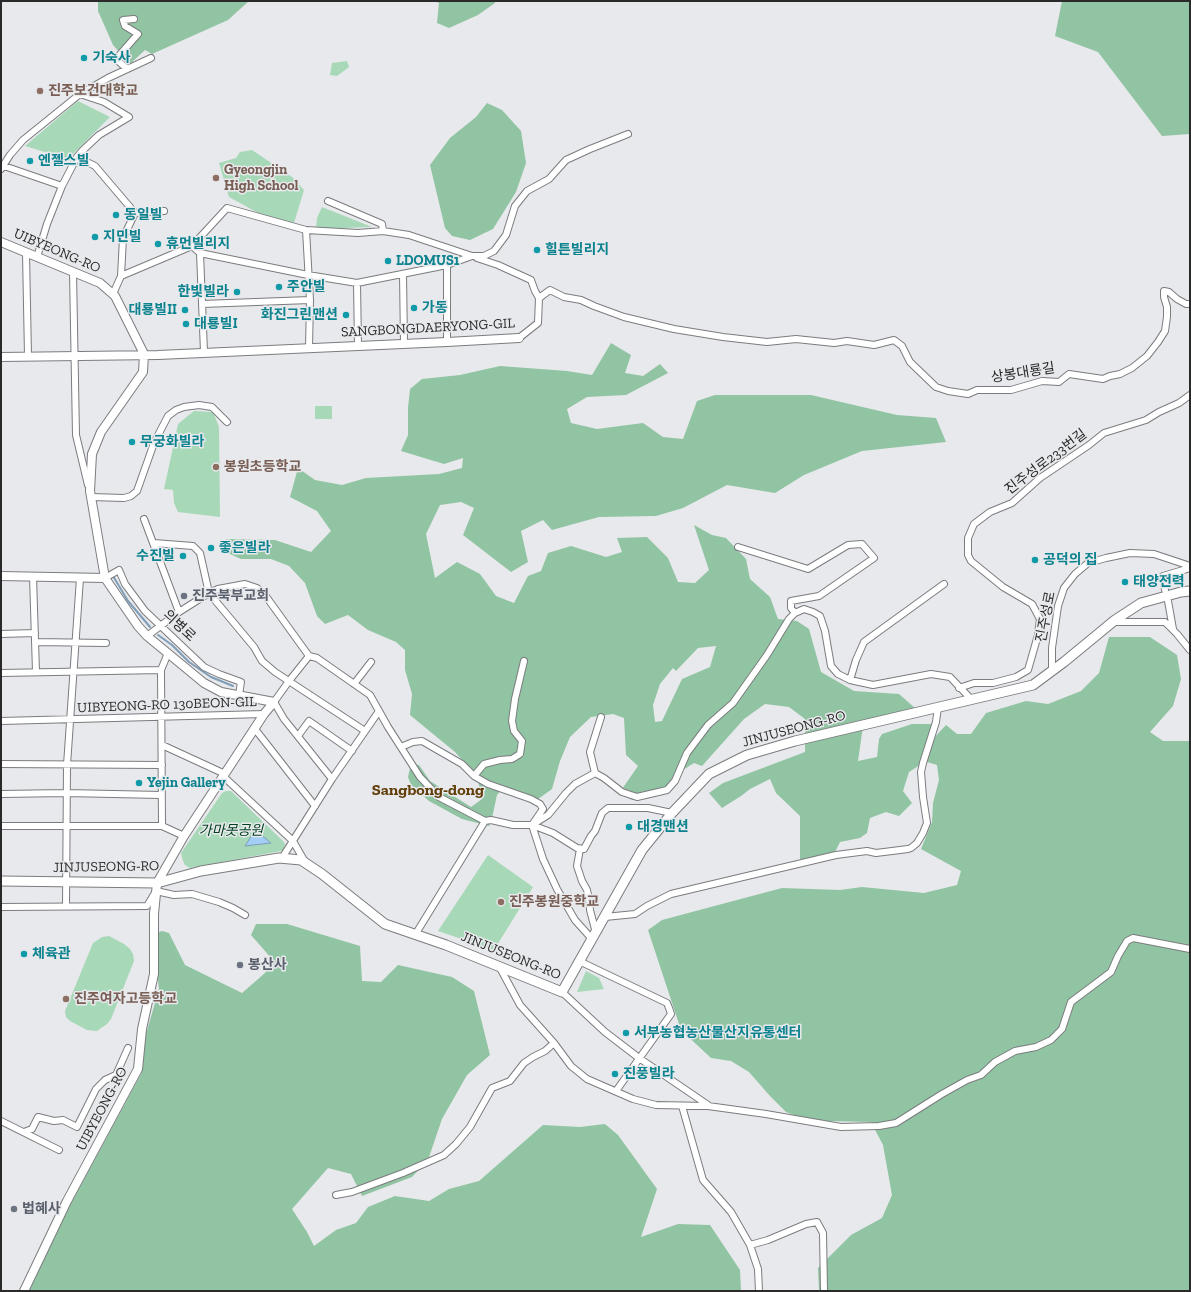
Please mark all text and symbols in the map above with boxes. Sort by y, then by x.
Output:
place label: 기숙사 [92,50,131,66]
marker: 기숙사 [79,53,89,63]
place label: 진주보건대학교 [48,83,138,99]
marker: 진주보건대학교 [35,86,45,96]
place label: 엔젤스빌 [38,153,90,169]
marker: 엔젤스빌 [25,156,35,166]
place label: Gyeongjin High School [224,162,299,194]
marker: Gyeongjin High School [211,173,221,183]
place label: 동일빌 [124,207,163,223]
marker: 동일빌 [111,210,121,220]
street label: UIBYEONG-RO [11,225,103,277]
place label: 지민빌 [103,229,142,245]
marker: 지민빌 [90,232,100,242]
place label: 휴먼빌리지 [166,236,230,252]
marker: 휴먼빌리지 [153,239,163,249]
place label: 힐튼빌리지 [545,242,609,258]
marker: 힐튼빌리지 [532,245,542,255]
place label: LDOMUS1 [396,253,460,269]
marker: LDOMUS1 [383,256,393,266]
place label: 주안빌 [287,279,326,295]
marker: 주안빌 [274,282,284,292]
place label: 한빛빌라 [177,284,229,300]
marker: 한빛빌라 [232,287,242,297]
place label: 가동 [422,300,448,316]
place label: 대룡빌II [129,302,177,318]
marker: 가동 [409,303,419,313]
marker: 대룡빌II [180,305,190,315]
place label: 화진그린맨션 [261,307,338,323]
marker: 화진그린맨션 [341,310,351,320]
street label: SANGBONGDAERYONG-GIL [341,315,515,341]
place label: 대룡빌I [194,316,238,332]
marker: 대룡빌I [181,319,191,329]
street label: 상봉대룡길 [990,360,1056,386]
street label: 진주성로233번길 [1002,426,1090,498]
place label: 무궁화빌라 [140,434,204,450]
marker: 무궁화빌라 [127,437,137,447]
place label: 봉원초등학교 [224,459,301,475]
marker: 봉원초등학교 [211,462,221,472]
place label: 좋은빌라 [219,540,271,556]
marker: 좋은빌라 [206,543,216,553]
place label: 수진빌 [136,548,175,564]
marker: 수진빌 [178,551,188,561]
place label: 공덕의 집 [1043,552,1097,568]
marker: 공덕의 집 [1030,555,1040,565]
place label: 태양전력 [1133,574,1185,590]
marker: 태양전력 [1120,577,1130,587]
place label: 진주북부교회 [192,588,269,604]
street label: 진주성로 [1033,590,1059,644]
marker: 진주북부교회 [179,591,189,601]
street label: 의병로 [159,607,199,645]
street label: UIBYEONG-RO 130BEON-GIL [77,693,257,717]
street label: JINJUSEONG-RO [740,707,848,751]
place label: Yejin Gallery [147,775,226,791]
marker: Yejin Gallery [134,778,144,788]
district label: Sangbong-dong [372,780,484,800]
place label: 대경맨션 [637,819,689,835]
marker: 대경맨션 [624,822,634,832]
park label: 가마못공원 [199,823,263,839]
street label: JINJUSEONG-RO [53,858,159,876]
place label: 진주봉원중학교 [509,894,599,910]
marker: 진주봉원중학교 [496,897,506,907]
street label: JINJUSEONG-RO [459,928,563,984]
place label: 체육관 [32,946,71,962]
marker: 체육관 [19,949,29,959]
place label: 봉산사 [248,957,287,973]
marker: 봉산사 [235,960,245,970]
place label: 진주여자고등학교 [74,991,177,1007]
marker: 진주여자고등학교 [61,994,71,1004]
place label: 서부농협농산물산지유통센터 [634,1025,801,1041]
marker: 서부농협농산물산지유통센터 [621,1028,631,1038]
street label: UIBYEONG-RO [73,1064,131,1154]
place label: 진풍빌라 [623,1066,675,1082]
marker: 진풍빌라 [610,1069,620,1079]
place label: 법혜사 [22,1201,61,1217]
marker: 법혜사 [9,1204,19,1214]

